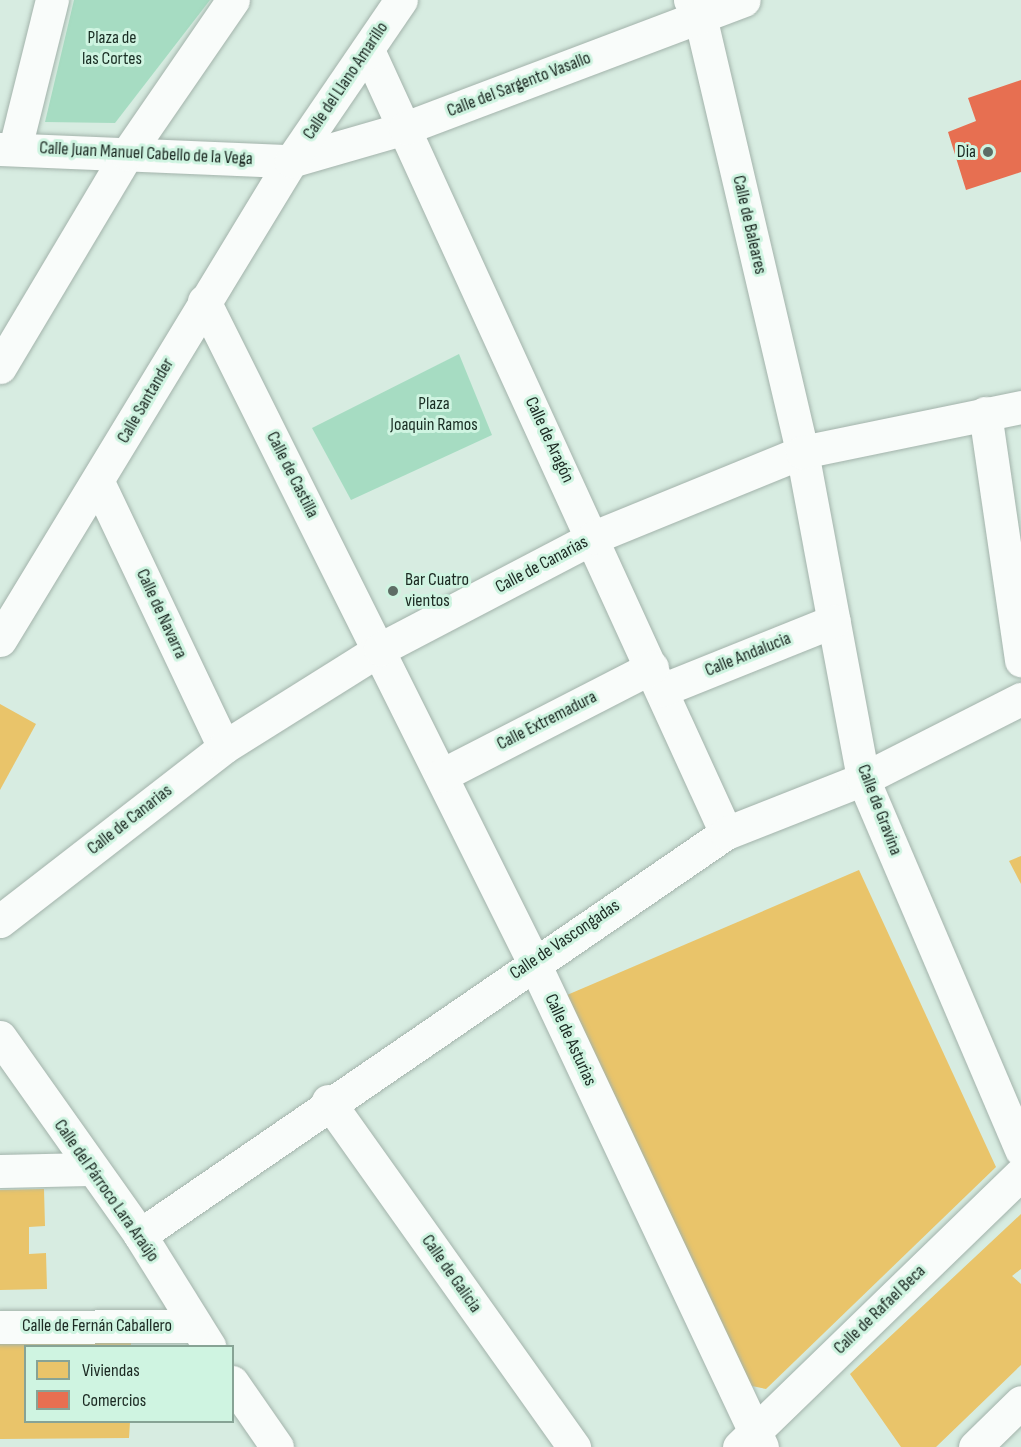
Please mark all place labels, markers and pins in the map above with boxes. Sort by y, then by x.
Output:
place label: Dia [957,141,976,163]
marker: Dia [981,145,995,159]
place label: Bar Cuatro vientos [405,570,469,612]
marker: Bar Cuatro vientos [386,584,400,598]

